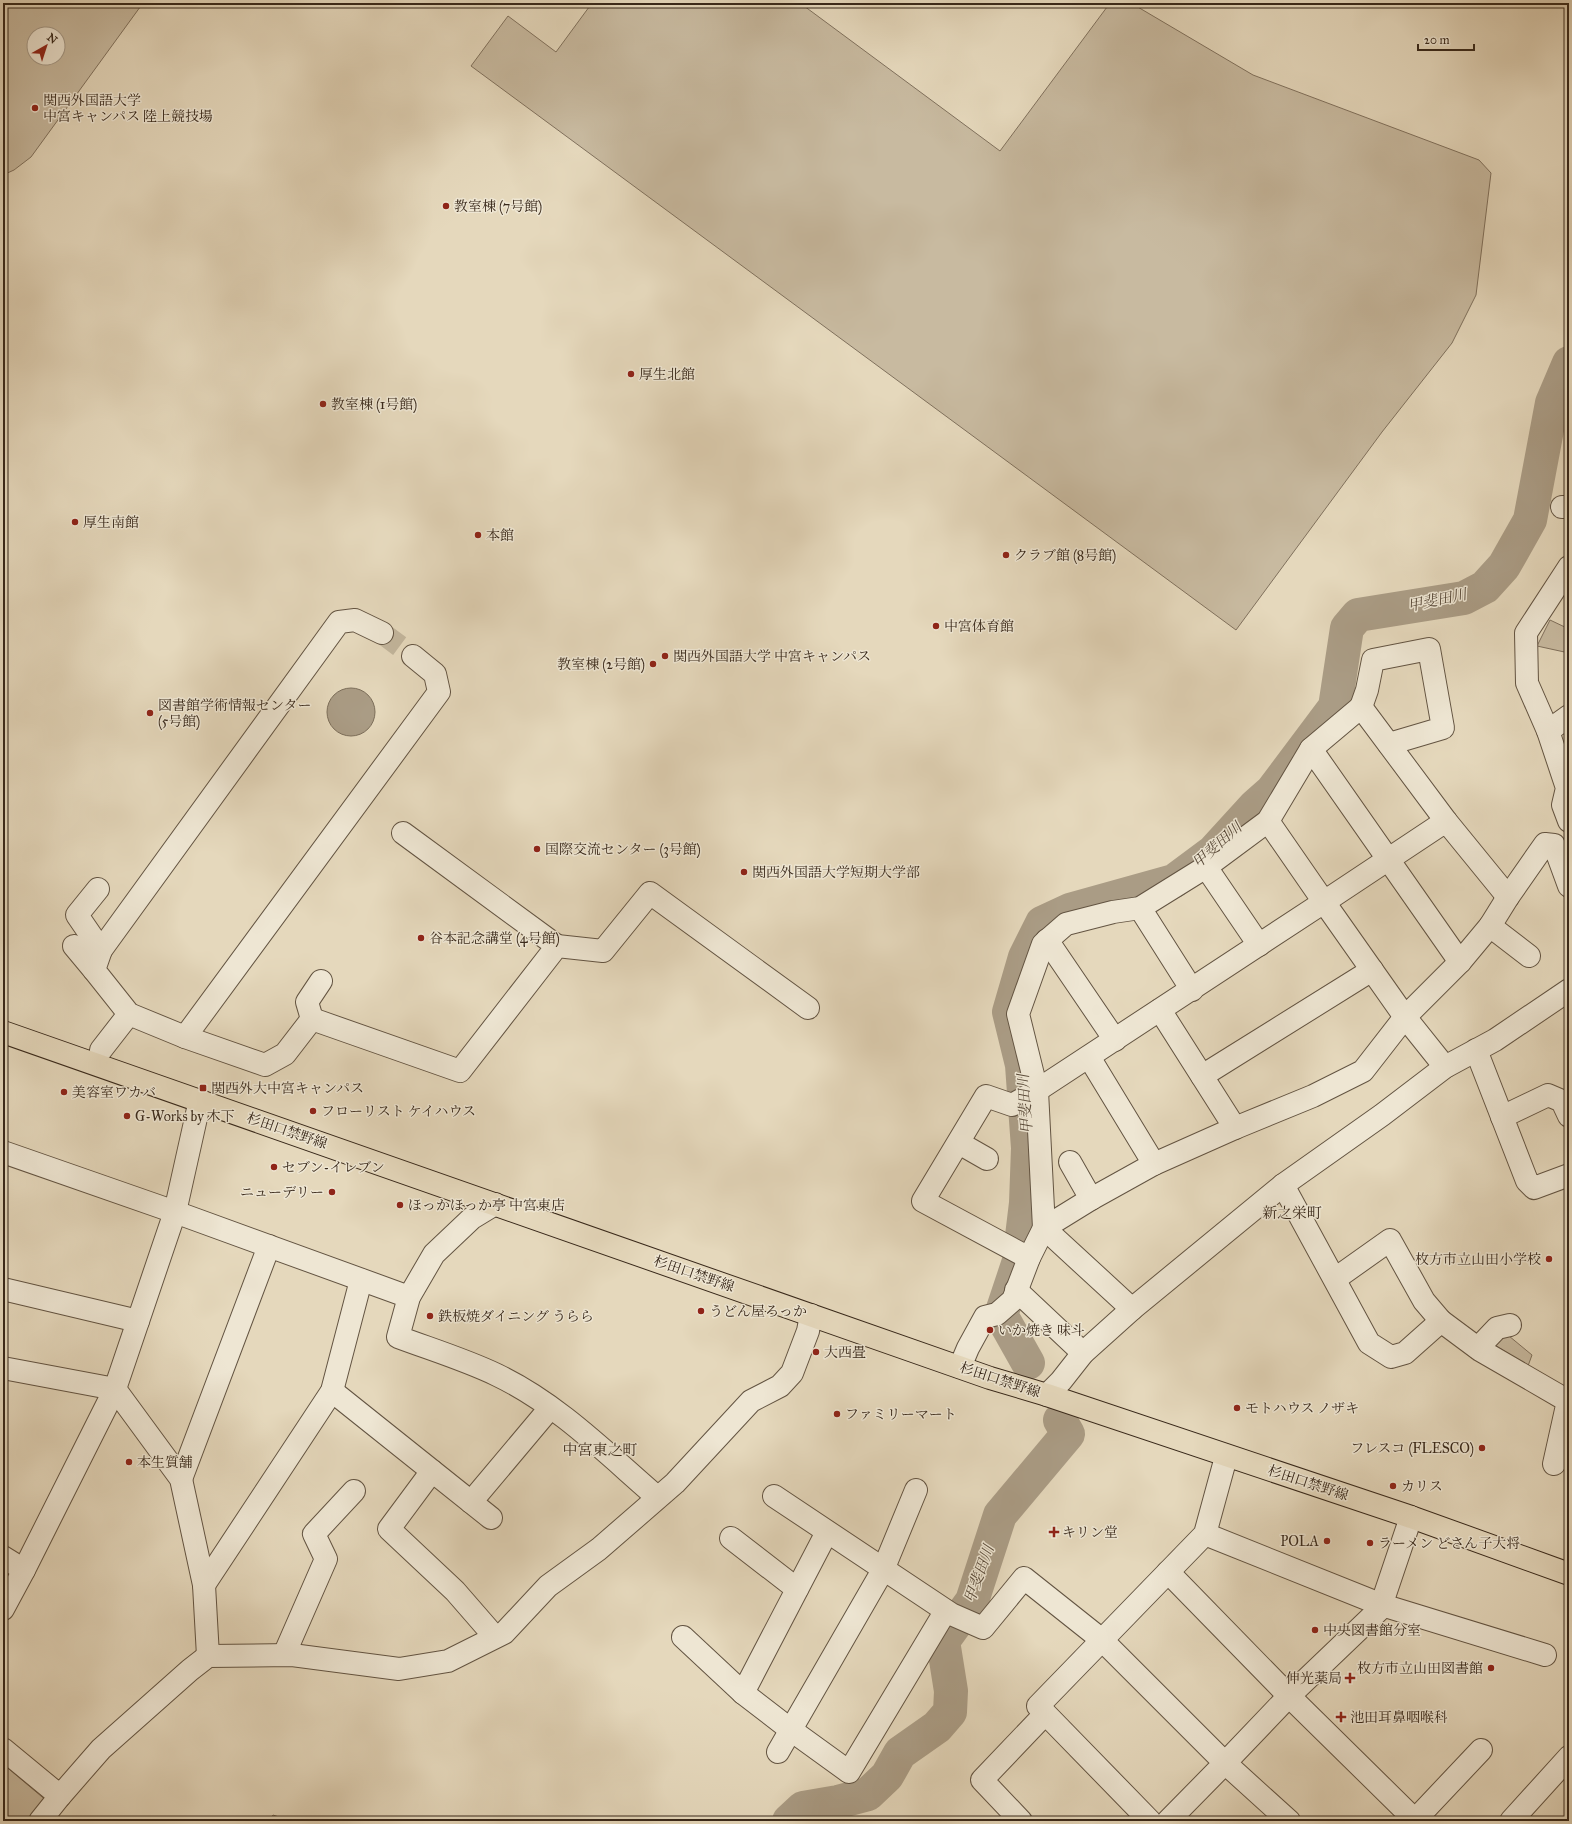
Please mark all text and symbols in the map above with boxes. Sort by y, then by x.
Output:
north arrow [26,26,66,66]
scale bar [1418,26,1474,52]
text: N [44,31,60,47]
text: 20 m [1424,33,1450,47]
place label: 関西外国語大学 中宮キャンパス 陸上競技場 [43,92,213,125]
marker: 関西外国語大学 中宮キャンパス 陸上競技場 [30,103,40,113]
place label: 教室棟 (7号館) [454,198,542,216]
marker: 教室棟 (7号館) [441,201,451,211]
place label: 厚生北館 [639,366,695,383]
marker: 厚生北館 [626,369,636,379]
place label: 教室棟 (1号館) [331,396,417,414]
marker: 教室棟 (1号館) [318,399,328,409]
place label: 厚生南館 [83,514,139,531]
marker: 厚生南館 [70,517,80,527]
place label: 本館 [486,527,514,544]
marker: 本館 [473,530,483,540]
place label: クラブ館 (8号館) [1014,547,1116,565]
marker: クラブ館 (8号館) [1001,550,1011,560]
water label: 甲斐田川 [1406,585,1470,615]
place label: 中宮体育館 [944,618,1014,635]
marker: 中宮体育館 [931,621,941,631]
place label: 関西外国語大学 中宮キャンパス [673,648,871,665]
marker: 関西外国語大学 中宮キャンパス [660,651,670,661]
place label: 教室棟 (2号館) [557,656,645,674]
marker: 教室棟 (2号館) [648,659,658,669]
place label: 図書館学術情報センター (5号館) [158,697,311,731]
marker: 図書館学術情報センター (5号館) [145,708,155,718]
water label: 甲斐田川 [1189,817,1247,872]
place label: 国際交流センター (3号館) [545,841,701,859]
marker: 国際交流センター (3号館) [532,844,542,854]
place label: 関西外国語大学短期大学部 [752,864,920,881]
marker: 関西外国語大学短期大学部 [739,867,749,877]
place label: 谷本記念講堂 (4号館) [429,930,560,948]
marker: 谷本記念講堂 (4号館) [416,933,426,943]
water label: 甲斐田川 [1014,1071,1036,1135]
place label: 関西外大中宮キャンパス [211,1080,364,1097]
marker: 関西外大中宮キャンパス [198,1083,208,1093]
place label: 美容室ワカバ [72,1084,156,1101]
marker: 美容室ワカバ [59,1087,69,1097]
place label: フローリスト ケイハウス [321,1103,476,1120]
marker: フローリスト ケイハウス [308,1106,318,1116]
place label: G-Works by 木下 [135,1108,235,1125]
street label: 杉田口禁野線 [245,1109,329,1153]
marker: G-Works by 木下 [122,1111,132,1121]
place label: セブン-イレブン [282,1159,385,1176]
marker: セブン-イレブン [269,1162,279,1172]
place label: ニューデリー [240,1184,324,1201]
marker: ニューデリー [327,1187,337,1197]
place label: ほっかほっか亭 中宮東店 [408,1197,565,1214]
marker: ほっかほっか亭 中宮東店 [395,1200,405,1210]
district label: 新之栄町 [1262,1204,1322,1222]
place label: 枚方市立山田小学校 [1415,1251,1541,1268]
street label: 杉田口禁野線 [652,1252,736,1296]
marker: 枚方市立山田小学校 [1544,1254,1554,1264]
place label: うどん屋ろっか [709,1303,807,1320]
marker: うどん屋ろっか [696,1306,706,1316]
place label: 鉄板焼ダイニング うらら [438,1308,594,1325]
marker: 鉄板焼ダイニング うらら [425,1311,435,1321]
place label: いか焼き 味斗 [998,1322,1085,1339]
marker: いか焼き 味斗 [985,1325,995,1335]
place label: 大西畳 [824,1344,866,1361]
marker: 大西畳 [811,1347,821,1357]
street label: 杉田口禁野線 [957,1359,1043,1401]
place label: モトハウス ノザキ [1245,1400,1359,1417]
marker: モトハウス ノザキ [1232,1403,1242,1413]
place label: ファミリーマート [845,1406,957,1423]
marker: ファミリーマート [832,1409,842,1419]
place label: フレスコ (FLESCO) [1350,1440,1474,1458]
district label: 中宮東之町 [562,1441,638,1459]
marker: フレスコ (FLESCO) [1477,1443,1487,1453]
place label: 本生質舗 [137,1454,193,1471]
marker: 本生質舗 [124,1457,134,1467]
street label: 杉田口禁野線 [1265,1462,1351,1504]
place label: カリス [1401,1478,1443,1495]
marker: カリス [1388,1481,1398,1491]
place label: キリン堂 [1062,1524,1118,1541]
marker: キリン堂 [1049,1527,1059,1537]
place label: POLA [1280,1533,1320,1550]
place label: ラーメン どさん子大将 [1378,1535,1520,1552]
marker: POLA [1322,1536,1332,1546]
marker: ラーメン どさん子大将 [1365,1538,1375,1548]
water label: 甲斐田川 [960,1541,998,1605]
place label: 中央図書館分室 [1323,1622,1421,1639]
marker: 中央図書館分室 [1310,1625,1320,1635]
place label: 枚方市立山田図書館 [1357,1660,1483,1677]
marker: 枚方市立山田図書館 [1486,1663,1496,1673]
place label: 伸光薬局 [1286,1670,1342,1687]
marker: 伸光薬局 [1345,1673,1355,1683]
place label: 池田耳鼻咽喉科 [1350,1709,1448,1726]
marker: 池田耳鼻咽喉科 [1335,1711,1347,1723]

